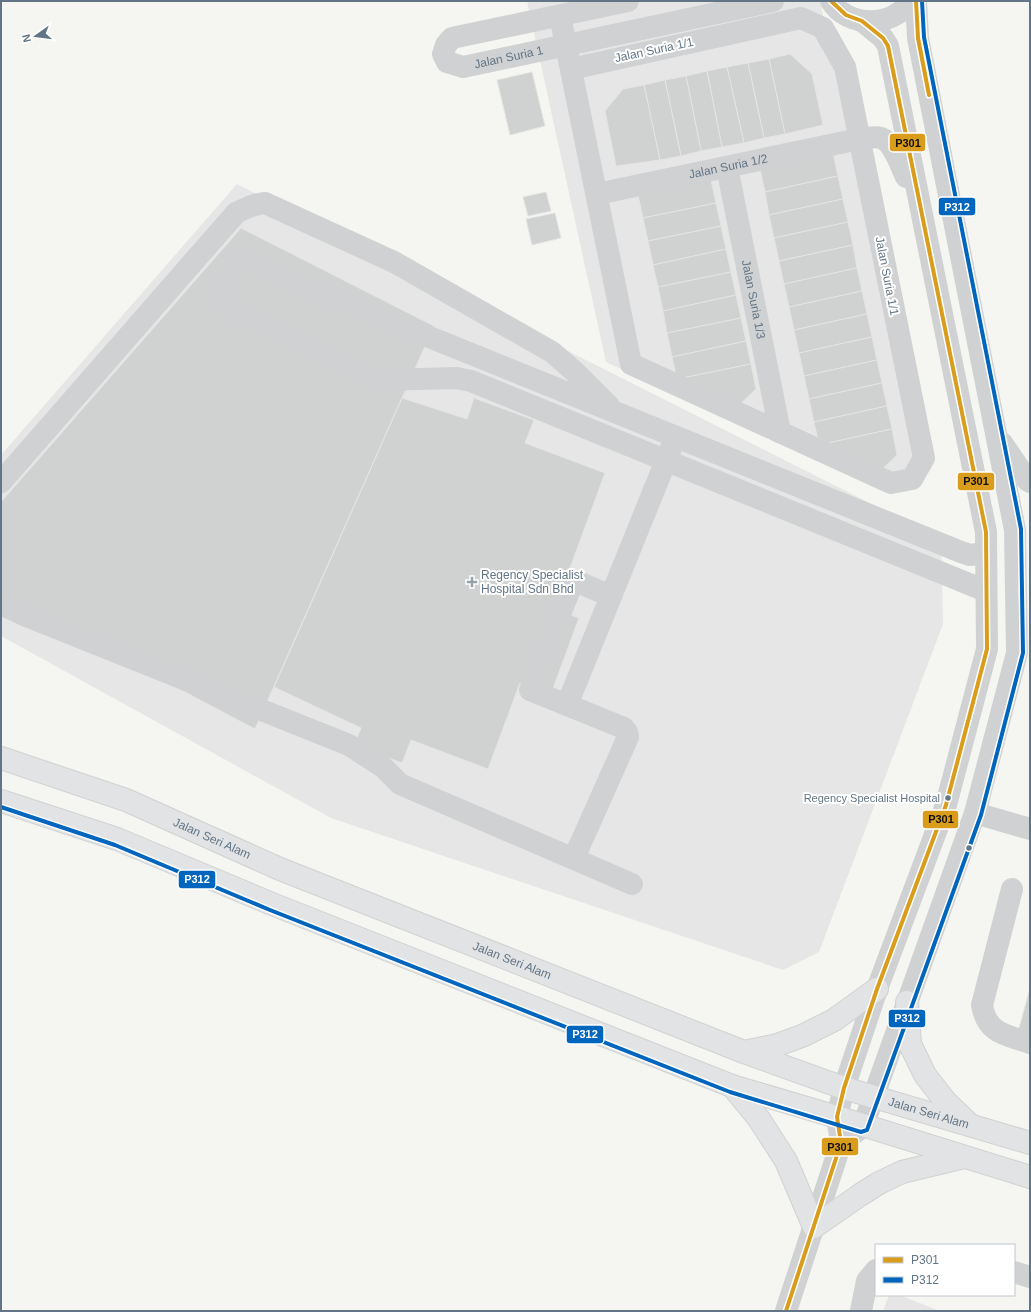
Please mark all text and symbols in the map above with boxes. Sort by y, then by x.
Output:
north arrow [16,16,56,56]
text: N [20,33,33,44]
street label: Jalan Suria 1/1 [613,35,695,65]
street label: Jalan Suria 1 [473,43,545,71]
line badge: P301 [889,133,926,152]
text: P301 [895,137,921,149]
street label: Jalan Suria 1/2 [687,151,769,182]
line badge: P312 [938,197,976,216]
text: P312 [944,201,970,213]
street label: Jalan Suria 1/1 [872,235,902,317]
street label: Jalan Suria 1/3 [739,259,768,340]
line badge: P301 [957,472,995,491]
text: P301 [963,475,989,487]
place label: Regency Specialist Hospital Sdn Bhd [481,568,584,596]
marker: Regency Specialist Hospital Sdn Bhd [466,576,478,588]
place label: Regency Specialist Hospital [804,792,940,804]
marker: Regency Specialist Hospital [943,793,953,803]
line badge: P301 [922,810,959,829]
text: P301 [928,813,954,825]
street label: Jalan Seri Alam [171,815,253,862]
unlabelled marker [964,843,974,853]
line badge: P312 [178,870,216,889]
text: P312 [184,873,210,885]
street label: Jalan Seri Alam [471,939,553,982]
line badge: P312 [888,1009,926,1028]
text: P312 [894,1012,920,1024]
line badge: P312 [566,1025,604,1044]
text: P312 [572,1028,598,1040]
street label: Jalan Seri Alam [887,1094,971,1132]
line badge: P301 [821,1137,859,1156]
text: P301 [827,1141,853,1153]
legend [875,1244,1015,1296]
text: P301 [911,1253,939,1267]
text: P312 [911,1273,939,1287]

